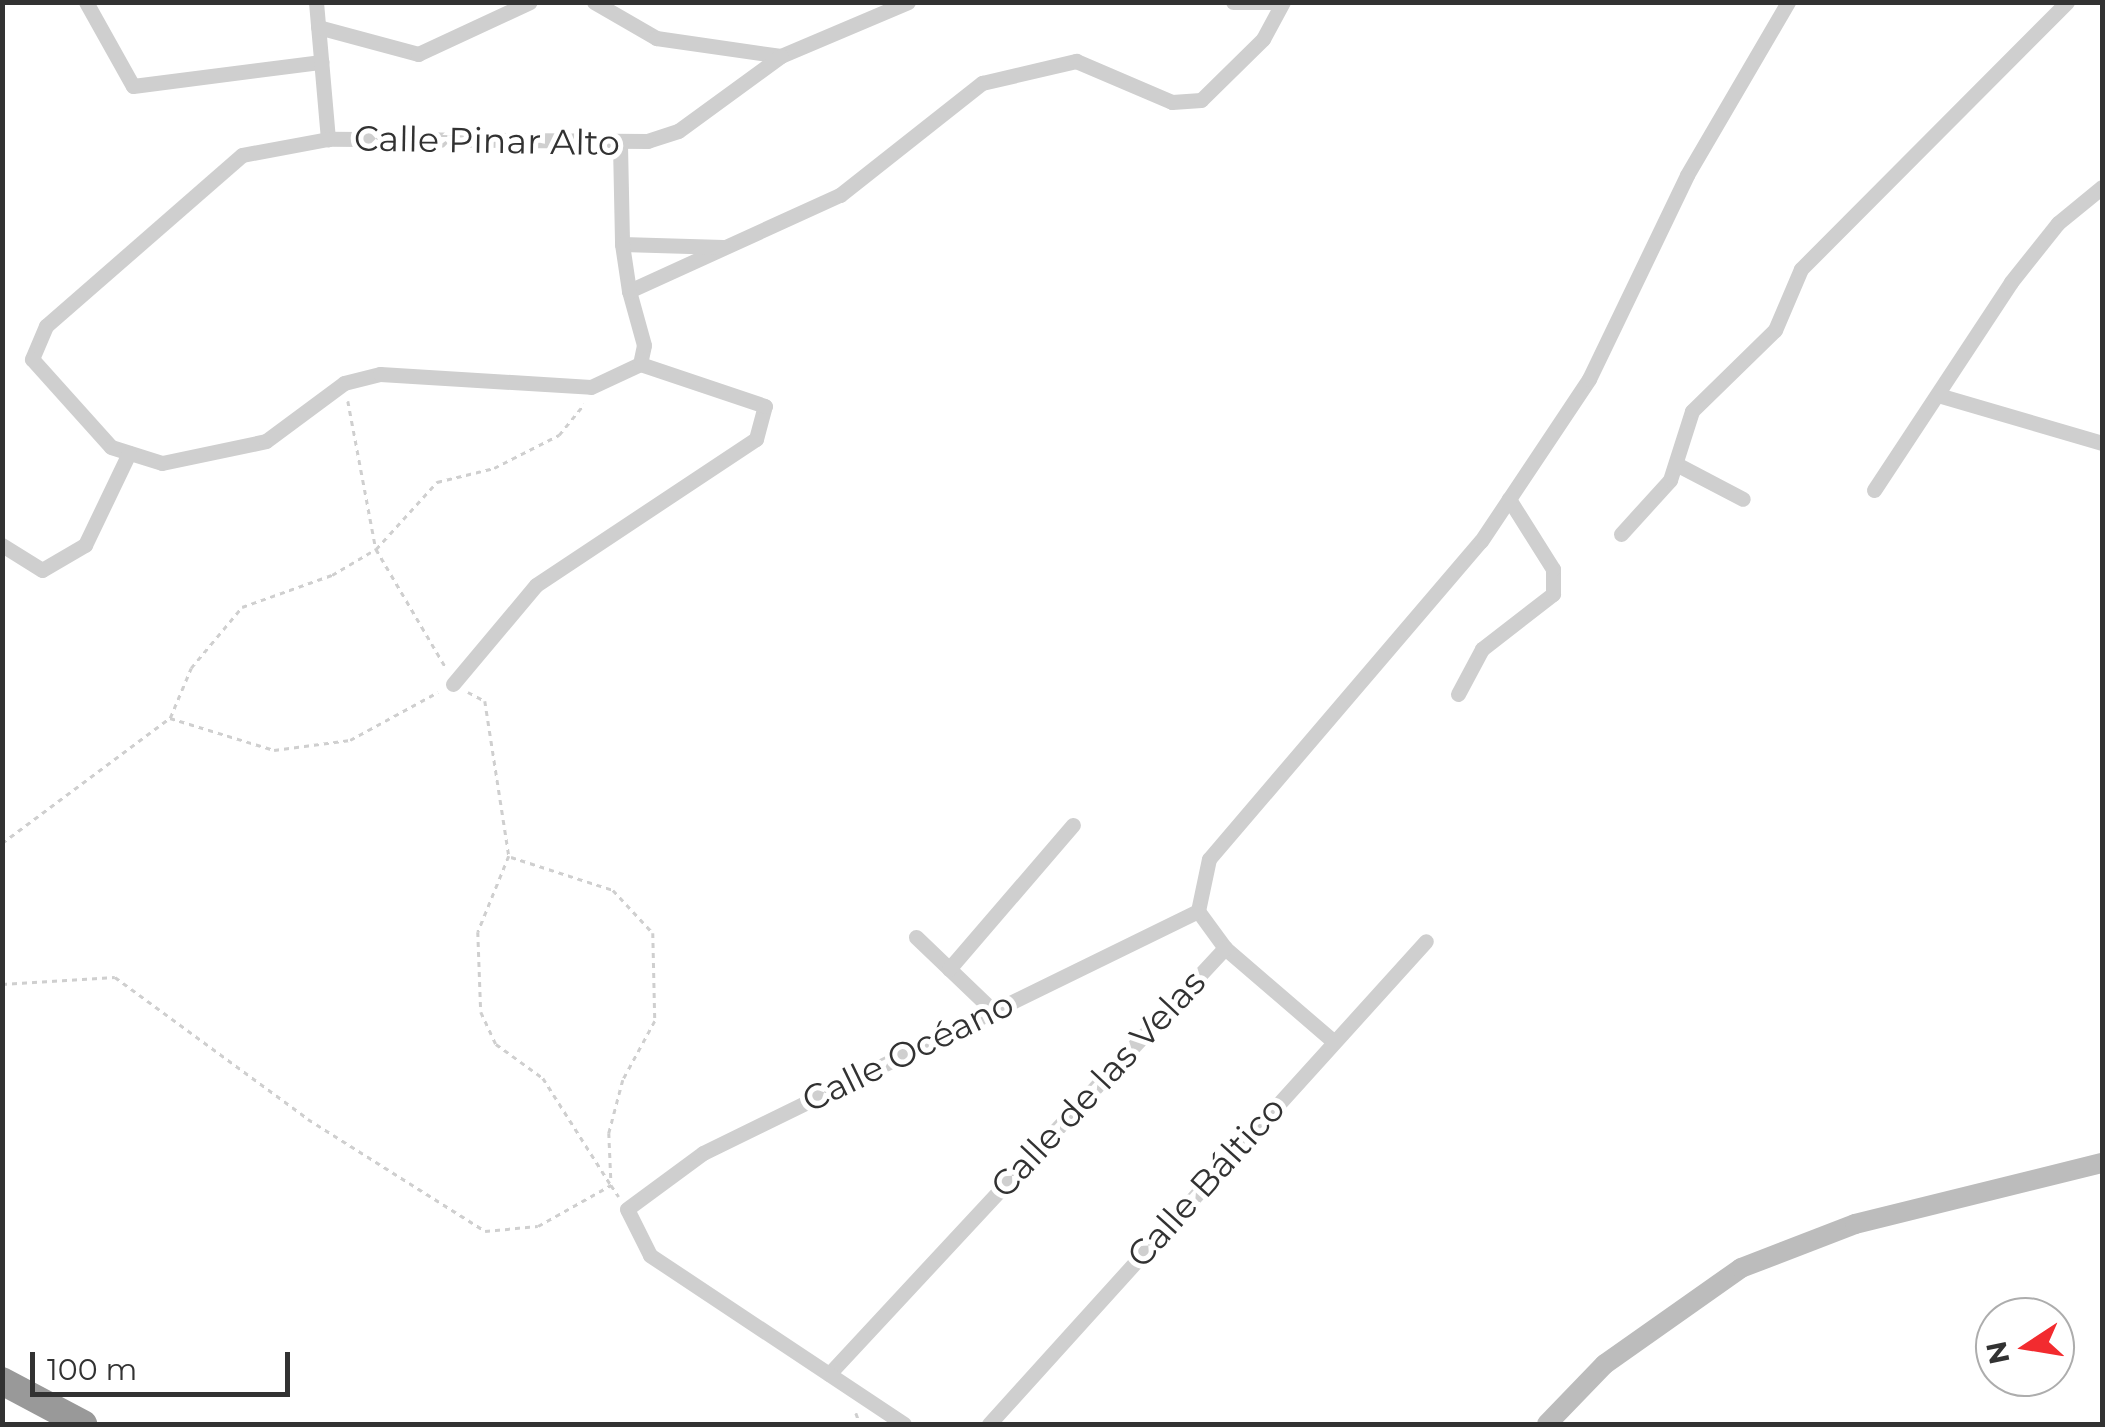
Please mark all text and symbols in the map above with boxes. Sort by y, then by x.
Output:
street label: Calle Pinar Alto [354,118,620,164]
street label: Calle de las Velas [982,962,1214,1206]
street label: Calle Océano [795,983,1021,1121]
street label: Calle Báltico [1118,1088,1294,1276]
north arrow [1975,1297,2075,1397]
scale bar [35,1332,295,1394]
text: N [1979,1338,2017,1367]
text: 100 m [47,1351,137,1388]

